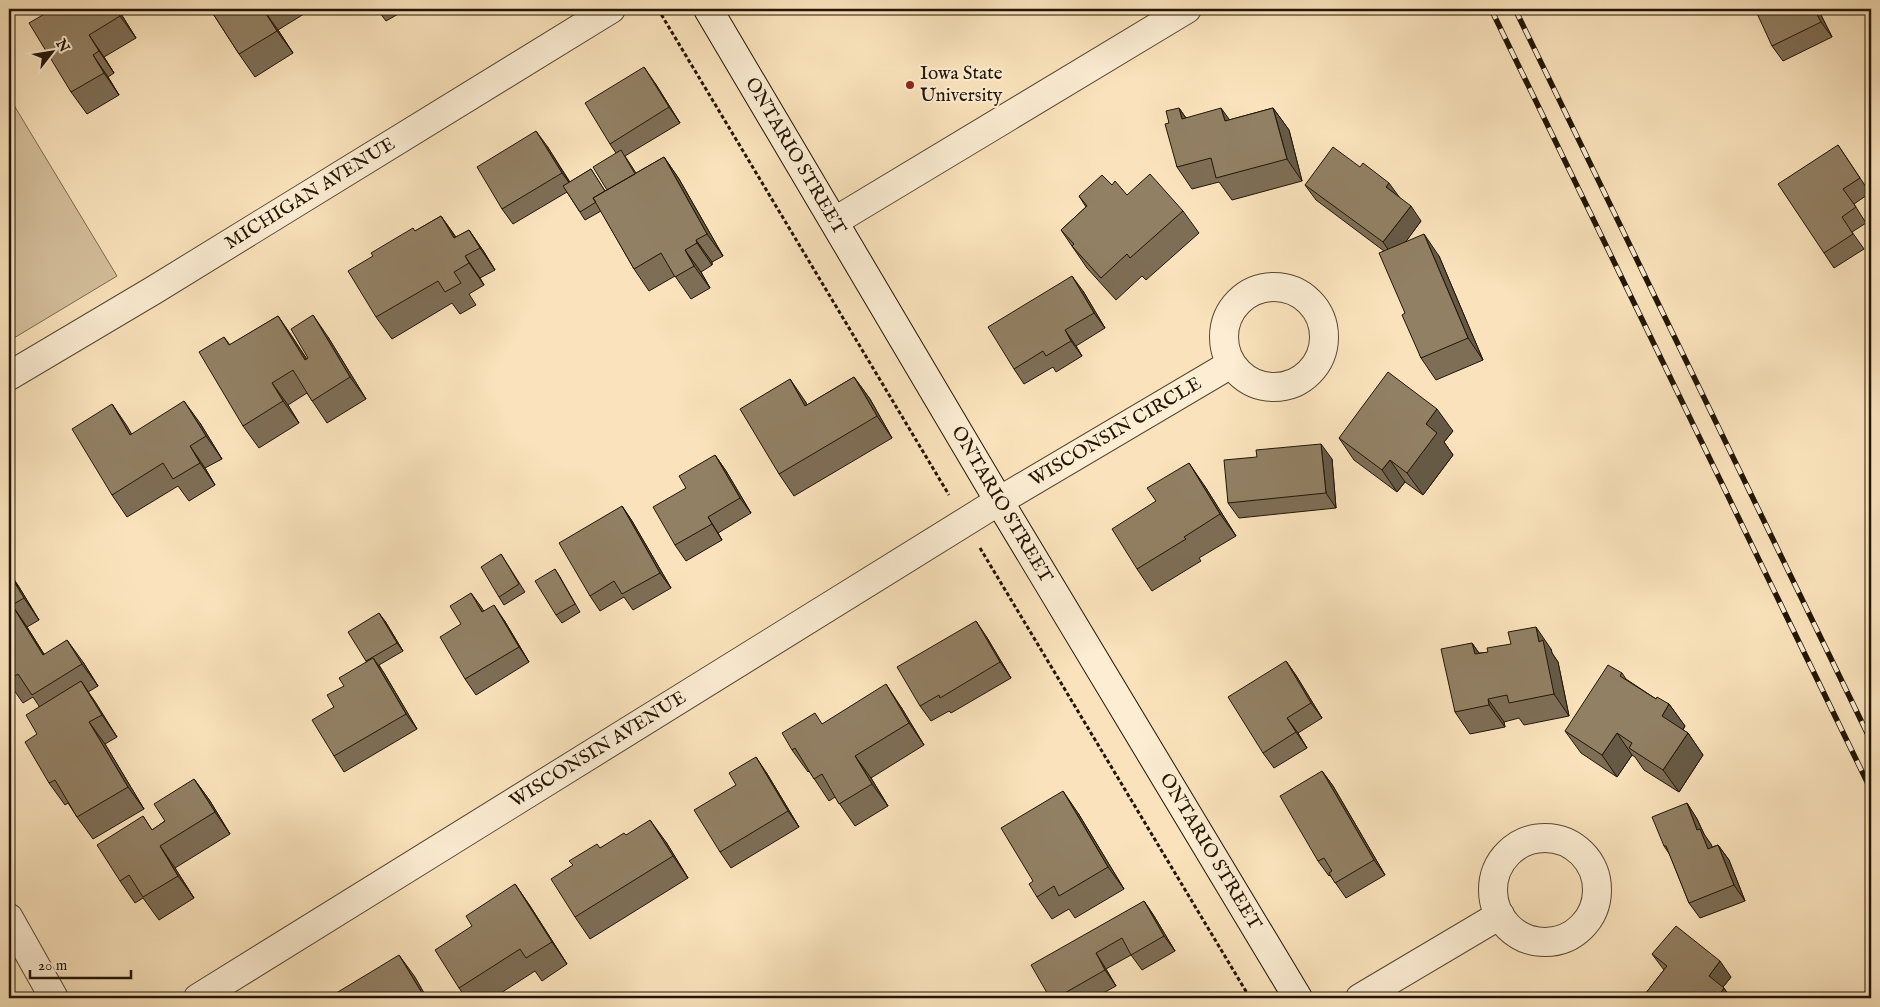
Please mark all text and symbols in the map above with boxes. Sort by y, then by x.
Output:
north arrow [28,28,78,78]
text: N [51,35,73,56]
place label: Iowa State University [920,62,1003,108]
street label: ONTARIO STREET [739,73,851,239]
marker: Iowa State University [904,79,916,91]
street label: MICHIGAN AVENUE [221,132,400,255]
street label: WISCONSIN CIRCLE [1025,372,1206,492]
street label: ONTARIO STREET [945,422,1058,588]
street label: WISCONSIN AVENUE [506,686,691,813]
street label: ONTARIO STREET [1154,769,1266,935]
scale bar [30,947,131,979]
text: 20 m [38,956,68,975]

